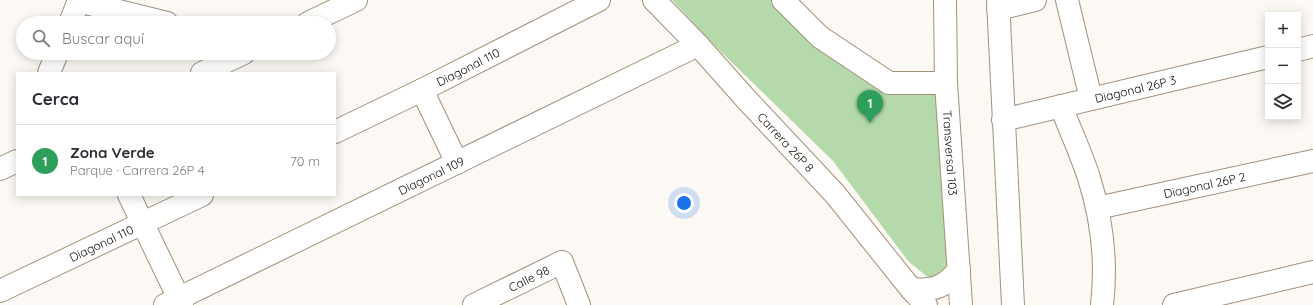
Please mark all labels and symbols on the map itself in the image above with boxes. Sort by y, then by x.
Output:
street label: Diagonal 110 [434,44,502,89]
street label: Diagonal 26P 3 [1093,72,1177,105]
pin: 1 [857,90,883,123]
street label: Carrera 26P 8 [755,109,818,175]
street label: Transversal 103 [940,110,961,196]
street label: Diagonal 109 [396,153,467,198]
street label: Diagonal 26P 2 [1162,168,1247,201]
your location [674,193,694,213]
street label: Diagonal 110 [67,221,136,265]
street label: Calle 98 [506,262,552,295]

